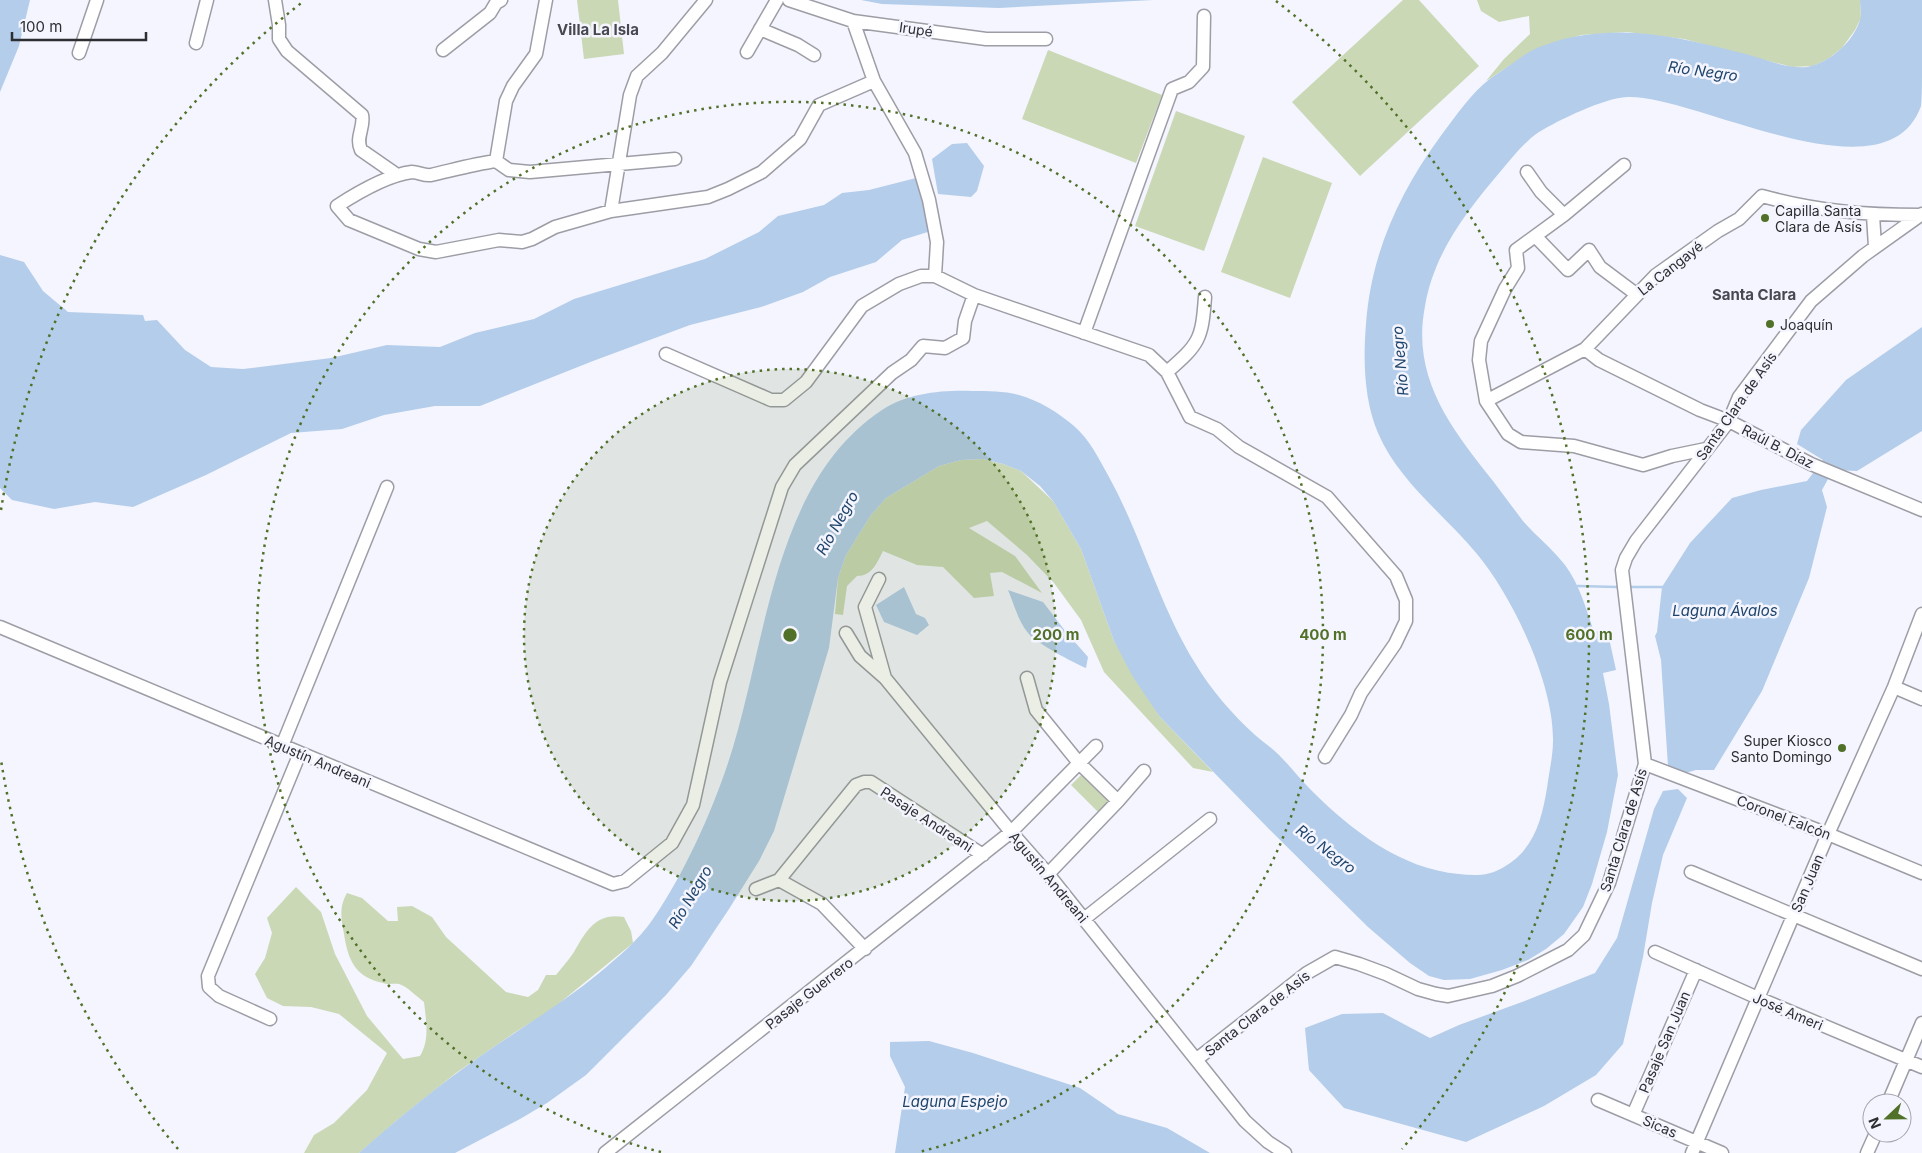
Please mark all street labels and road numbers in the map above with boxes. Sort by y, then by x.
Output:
street label: Irupé [898,18,934,40]
street label: La Cangayé [1634,237,1706,299]
street label: Santa Clara de Asís [1692,348,1780,464]
street label: Raúl B. Díaz [1739,421,1817,471]
street label: Agustín Andreani [262,731,374,791]
street label: Santa Clara de Asís [1596,766,1650,894]
street label: Pasaje Andreani [878,783,976,855]
street label: Coronel Falcón [1734,791,1834,843]
street label: Agustín Andreani [1006,828,1092,926]
street label: San Juan [1787,851,1827,915]
street label: Pasaje Guerrero [762,953,856,1033]
street label: Santa Clara de Asís [1201,967,1313,1059]
street label: Pasaje San Juan [1635,989,1693,1095]
street label: José Ameri [1750,989,1826,1033]
street label: Sicas [1640,1111,1680,1141]

